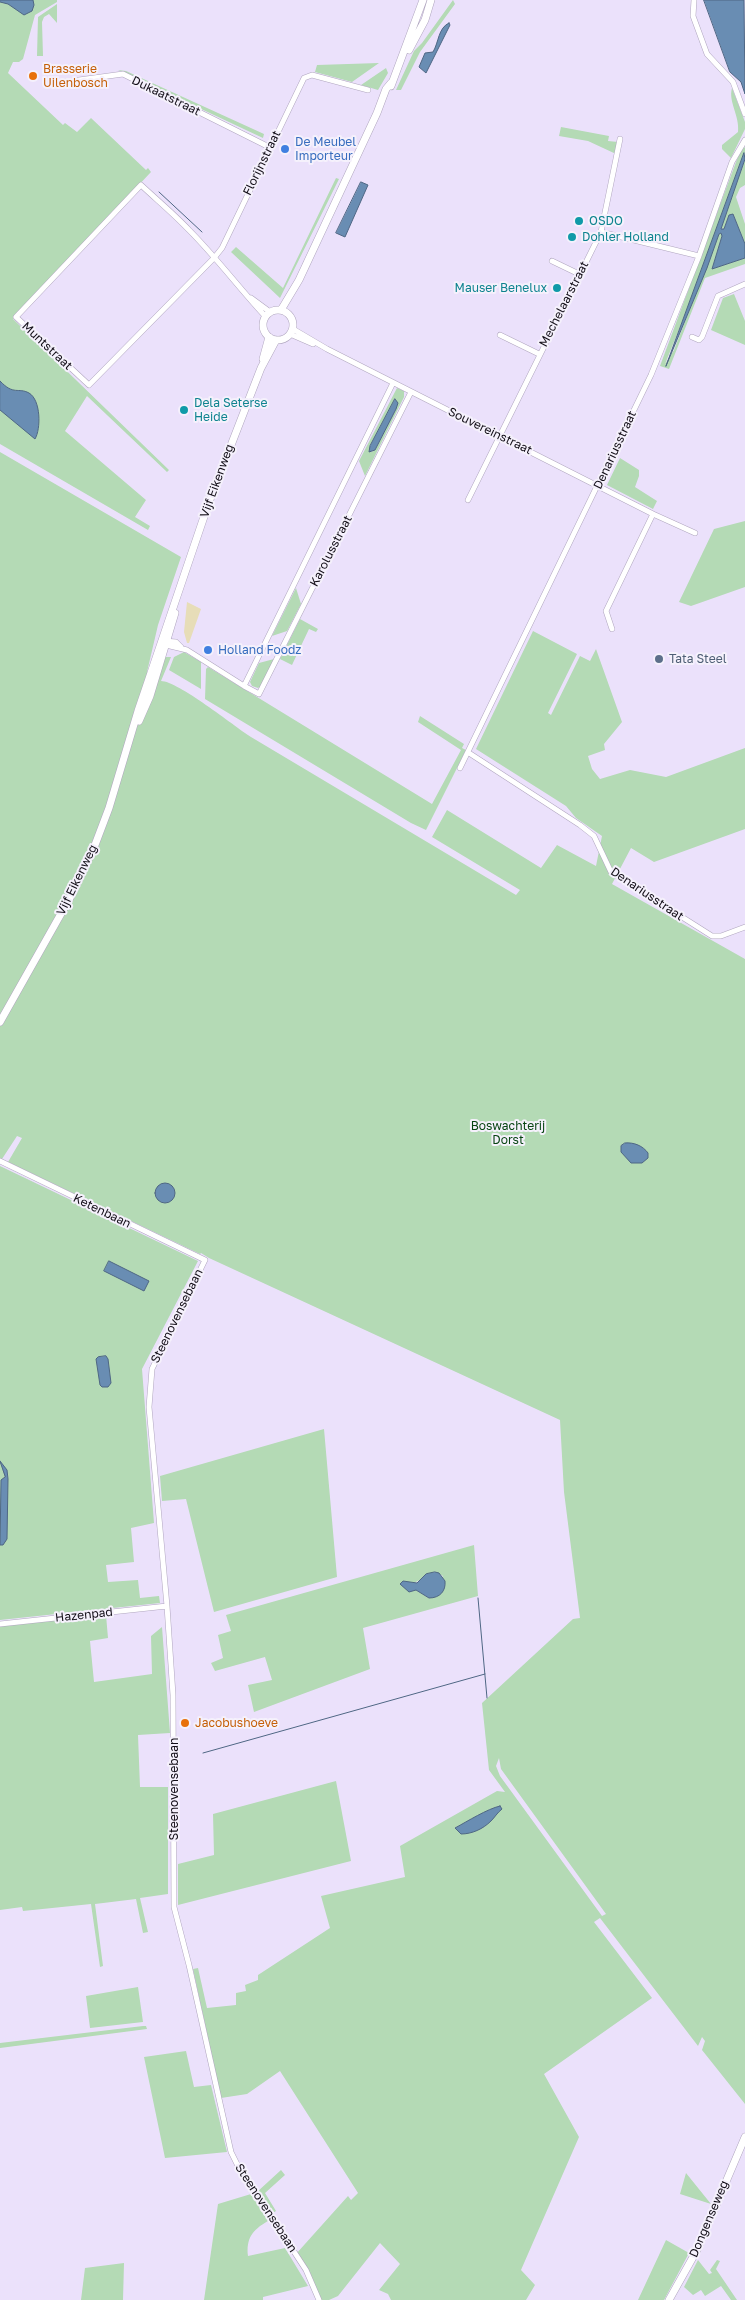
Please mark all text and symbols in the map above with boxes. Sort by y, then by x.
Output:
place label: Brasserie Uilenbosch [43,62,108,90]
marker: Brasserie Uilenbosch [27,70,39,82]
street label: Dukaatstraat [129,73,203,119]
street label: Florijnstraat [240,128,284,198]
place label: De Meubel Importeur [295,135,356,163]
marker: De Meubel Importeur [279,143,291,155]
place label: OSDO [589,214,623,228]
marker: OSDO [573,215,585,227]
place label: Dohler Holland [582,230,669,244]
marker: Dohler Holland [566,231,578,243]
street label: Mechelaarstraat [536,259,592,349]
place label: Mauser Benelux [455,281,547,295]
marker: Mauser Benelux [551,282,563,294]
street label: Muntstraat [19,319,75,373]
place label: Dela Seterse Heide [194,396,267,424]
marker: Dela Seterse Heide [178,404,190,416]
street label: Souvereinstraat [446,404,534,458]
street label: Denariusstraat [591,408,639,492]
street label: Vijf Eikenweg [197,442,237,520]
street label: Karolusstraat [307,513,355,589]
place label: Holland Foodz [218,643,301,657]
marker: Holland Foodz [202,644,214,656]
place label: Tata Steel [669,652,727,666]
marker: Tata Steel [653,653,665,665]
street label: Vijf Eikenweg [54,842,100,918]
street label: Denariusstraat [608,864,686,924]
park label: Boswachterij Dorst [471,1119,545,1147]
street label: Ketenbaan [71,1191,133,1231]
street label: Steenovensebaan [148,1267,206,1365]
street label: Hazenpad [54,1605,114,1625]
place label: Jacobushoeve [195,1716,278,1730]
marker: Jacobushoeve [179,1717,191,1729]
street label: Steenovensebaan [167,1738,181,1840]
street label: Steenovensebaan [232,2161,300,2255]
street label: Dongenseweg [686,2179,732,2259]

